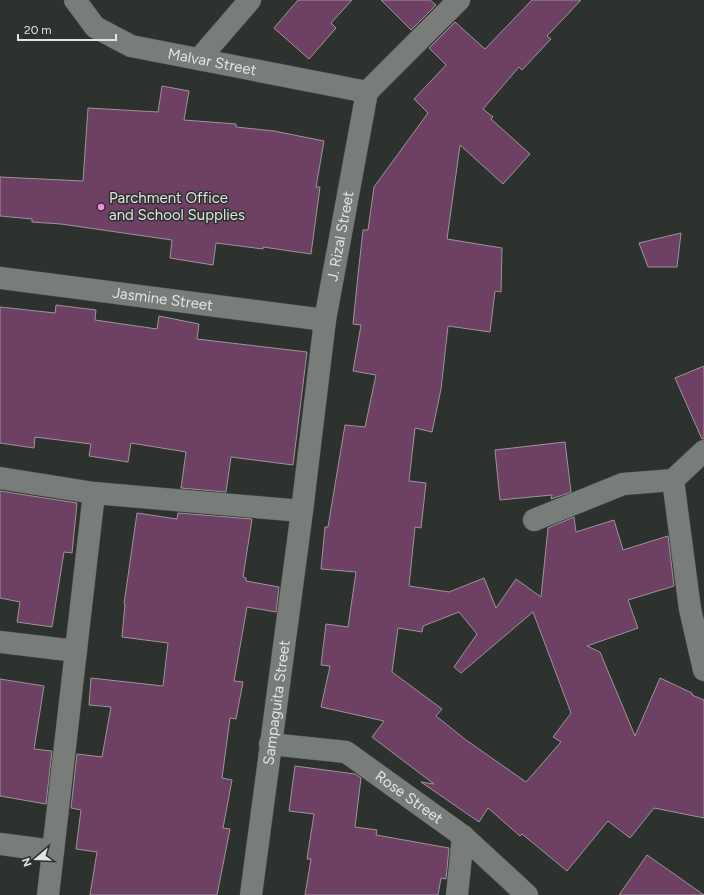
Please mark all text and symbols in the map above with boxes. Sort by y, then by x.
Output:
scale bar [18,16,116,42]
text: 20 m [24,23,52,37]
street label: Malvar Street [166,44,258,79]
place label: Parchment Office and School Supplies [109,189,245,224]
street label: J. Rizal Street [323,189,358,283]
marker: Parchment Office and School Supplies [96,202,106,212]
street label: Jasmine Street [111,284,214,314]
street label: Sampaguita Street [259,639,294,766]
street label: Rose Street [372,767,447,828]
north arrow [16,839,56,879]
text: N [19,856,35,868]

